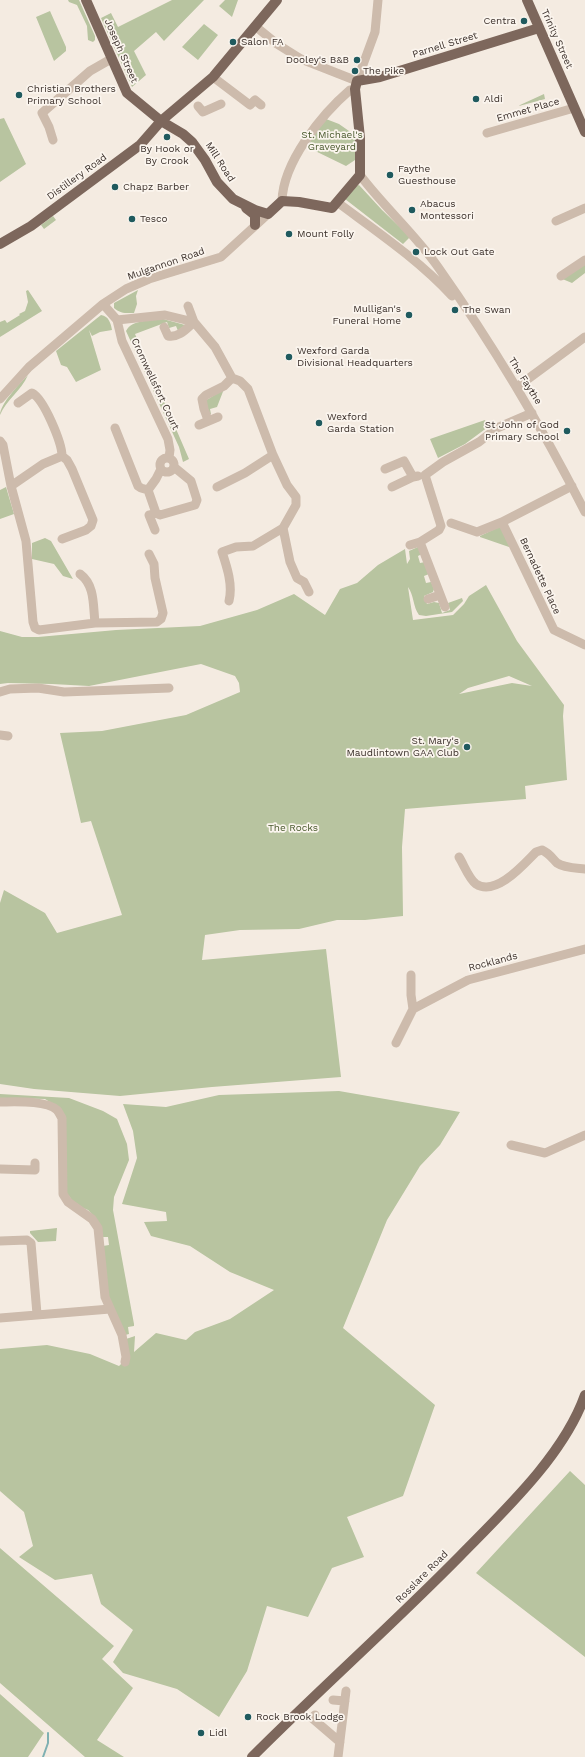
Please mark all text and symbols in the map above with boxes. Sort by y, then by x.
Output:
street label: Trinity Street [539,7,575,71]
place label: Centra [483,15,516,27]
marker: Centra [519,16,529,26]
street label: Joseph Street [102,17,140,85]
street label: Parnell Street [411,29,479,61]
place label: Salon FA [241,36,284,48]
marker: Salon FA [228,37,238,47]
place label: Dooley's B&B [286,54,349,66]
marker: Dooley's B&B [352,55,362,65]
place label: The Pike [363,65,404,77]
marker: The Pike [350,66,360,76]
place label: Christian Brothers Primary School [27,83,116,106]
marker: Christian Brothers Primary School [14,90,24,100]
place label: Aldi [484,93,503,105]
marker: Aldi [471,94,481,104]
street label: Emmet Place [495,95,561,125]
park label: St. Michael's Graveyard [301,129,363,152]
marker: By Hook or By Crook [162,132,172,142]
street label: Mill Road [203,140,237,184]
place label: By Hook or By Crook [140,143,194,166]
street label: Distillery Road [45,151,109,203]
place label: Faythe Guesthouse [398,163,456,186]
marker: Faythe Guesthouse [385,170,395,180]
place label: Chapz Barber [123,181,189,193]
marker: Chapz Barber [110,182,120,192]
place label: Abacus Montessori [420,198,474,222]
marker: Abacus Montessori [407,205,417,215]
place label: Tesco [140,213,168,225]
marker: Tesco [127,214,137,224]
place label: Mount Folly [297,228,354,240]
marker: Mount Folly [284,229,294,239]
street label: Mulgannon Road [126,245,206,283]
place label: Lock Out Gate [424,246,494,258]
marker: Lock Out Gate [411,247,421,257]
place label: Mulligan's Funeral Home [333,303,401,326]
place label: The Swan [463,304,511,316]
marker: The Swan [450,305,460,315]
marker: Mulligan's Funeral Home [404,310,414,320]
street label: Cromwellsfort Court [128,336,182,432]
place label: Wexford Garda Divisional Headquarters [297,345,413,368]
marker: Wexford Garda Divisional Headquarters [284,352,294,362]
street label: The Faythe [506,355,544,407]
place label: Wexford Garda Station [327,411,394,434]
marker: Wexford Garda Station [314,418,324,428]
place label: St John of God Primary School [485,419,559,442]
marker: St John of God Primary School [562,426,572,436]
street label: Bernadette Place [517,536,563,616]
place label: St. Mary's Maudlintown GAA Club [346,735,459,758]
marker: St. Mary's Maudlintown GAA Club [462,742,472,752]
park label: The Rocks [268,822,318,834]
street label: Rocklands [467,950,519,974]
street label: Rosslare Road [393,1548,451,1606]
place label: Rock Brook Lodge [256,1711,344,1723]
marker: Rock Brook Lodge [243,1712,253,1722]
place label: Lidl [209,1727,227,1739]
marker: Lidl [196,1728,206,1738]

